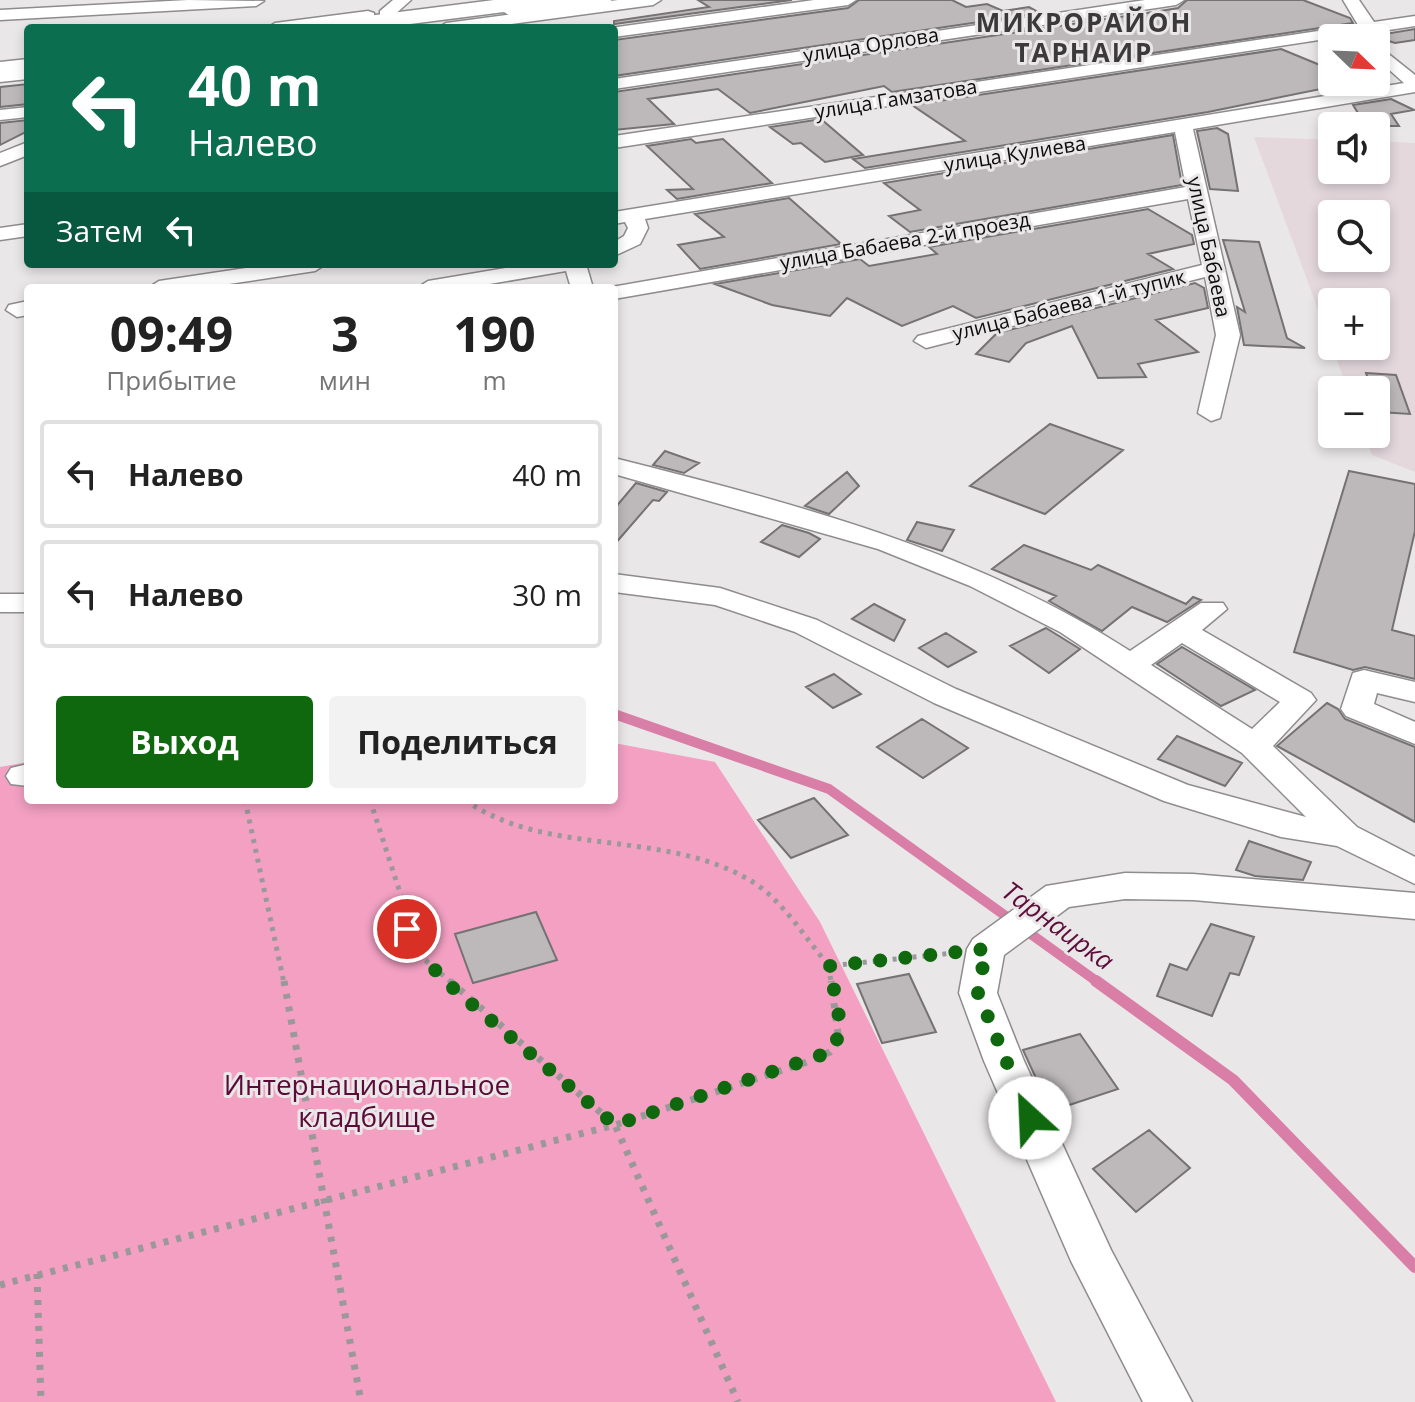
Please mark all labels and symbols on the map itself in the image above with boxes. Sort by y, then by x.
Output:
district label: МИКРОРАЙОН ТАРНАИР [976,4,1192,70]
street label: улица Орлова [801,20,941,69]
north arrow [1318,24,1390,96]
street label: улица Гамзатова [813,72,979,125]
street label: улица Кулиева [942,129,1088,178]
street label: улица Бабаева [1181,174,1238,320]
street label: улица Бабаева 2-й проезд [778,205,1032,276]
street label: улица Бабаева 1-й тупик [950,262,1189,347]
water label: Тарнаирка [995,872,1122,978]
pin [373,895,441,963]
park label: Интернациональное кладбище [224,1065,510,1135]
position arrow [988,1076,1072,1160]

